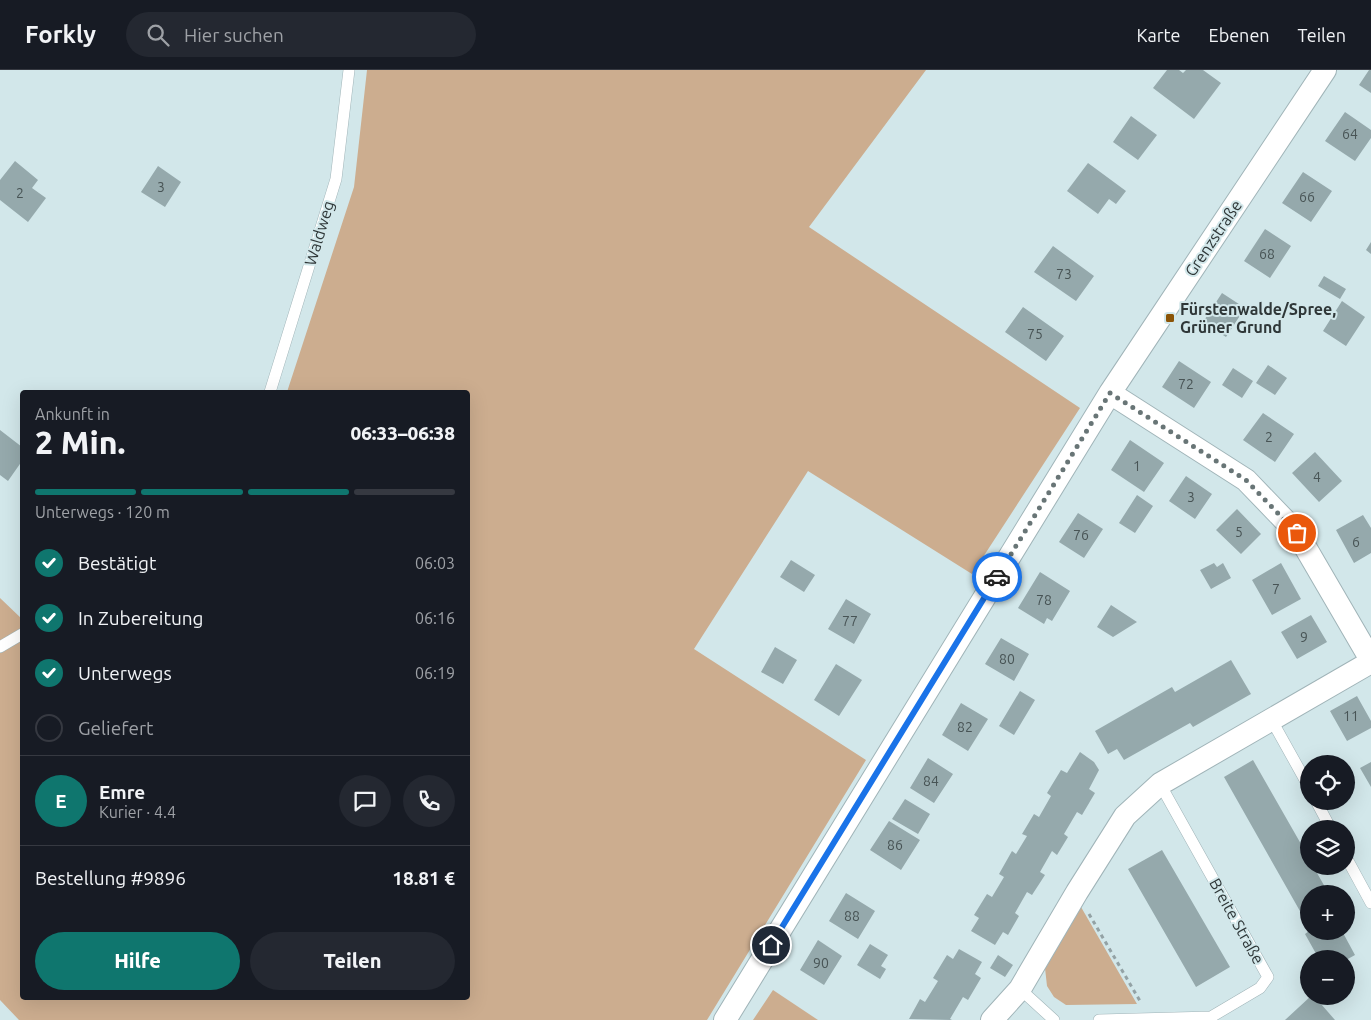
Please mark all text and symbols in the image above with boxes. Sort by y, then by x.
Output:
search box [126,12,476,57]
text: Forkly [25,21,96,48]
icon: search [144,21,172,49]
text: Hier suchen [184,24,284,46]
text: Karte [1137,25,1181,45]
text: Ebenen [1209,25,1270,45]
text: Teilen [1298,25,1346,45]
house number: 64 [1342,126,1358,142]
house number: 3 [157,179,165,195]
house number: 2 [16,185,24,201]
house number: 66 [1299,189,1315,205]
street label: Grenzstraße [1181,197,1245,279]
street label: Waldweg [301,198,337,268]
house number: 68 [1259,246,1275,262]
house number: 73 [1056,266,1072,282]
place label: Fürstenwalde/Spree, Grüner Grund [1180,300,1336,336]
marker: Fürstenwalde/Spree, Grüner Grund [1164,312,1176,324]
house number: 75 [1027,326,1043,342]
house number: 72 [1178,376,1194,392]
text: Ankunft in [35,405,110,423]
text: 06:33–06:38 [350,422,455,444]
text: 2 Min. [35,424,125,460]
house number: 2 [1265,429,1273,445]
house number: 1 [1133,458,1141,474]
house number: 4 [1313,469,1321,485]
house number: 3 [1187,489,1195,505]
text: Unterwegs · 120 m [35,503,170,521]
pin [1276,512,1318,554]
icon: bag [1283,519,1311,547]
house number: 5 [1235,524,1243,540]
house number: 76 [1073,527,1089,543]
house number: 6 [1352,534,1360,550]
icon: check [35,549,63,577]
text: Bestätigt [78,552,156,574]
courier [972,552,1022,602]
text: 06:03 [415,554,455,572]
icon: car [983,563,1011,591]
house number: 7 [1272,581,1280,597]
house number: 78 [1036,592,1052,608]
icon: check [35,604,63,632]
text: In Zubereitung [78,607,204,629]
text: 06:16 [415,609,455,627]
house number: 77 [842,613,858,629]
house number: 9 [1300,629,1308,645]
house number: 80 [999,651,1015,667]
icon: check [35,659,63,687]
text: Unterwegs [78,662,172,684]
text: 06:19 [415,664,455,682]
house number: 11 [1343,708,1359,724]
text: Geliefert [78,717,154,739]
house number: 82 [957,719,973,735]
map controls [1300,755,1355,1005]
button: locate [1300,755,1355,810]
house number: 84 [923,773,939,789]
button: chat [339,775,391,827]
button: phone [403,775,455,827]
text: Emre [99,781,145,803]
text: E [55,790,67,812]
text: Kurier · 4.4 [99,803,176,821]
button: layers [1300,820,1355,875]
house number: 86 [887,837,903,853]
text: Bestellung #9896 [35,867,186,889]
text: 18.81 € [392,867,455,889]
street label: Breite Straße [1206,875,1268,967]
button: + [1300,885,1355,940]
house number: 88 [844,908,860,924]
pin [750,924,792,966]
icon: home [757,931,785,959]
button: Hilfe [35,932,240,990]
button: Teilen [250,932,455,990]
button: − [1300,950,1355,1005]
house number: 90 [813,955,829,971]

